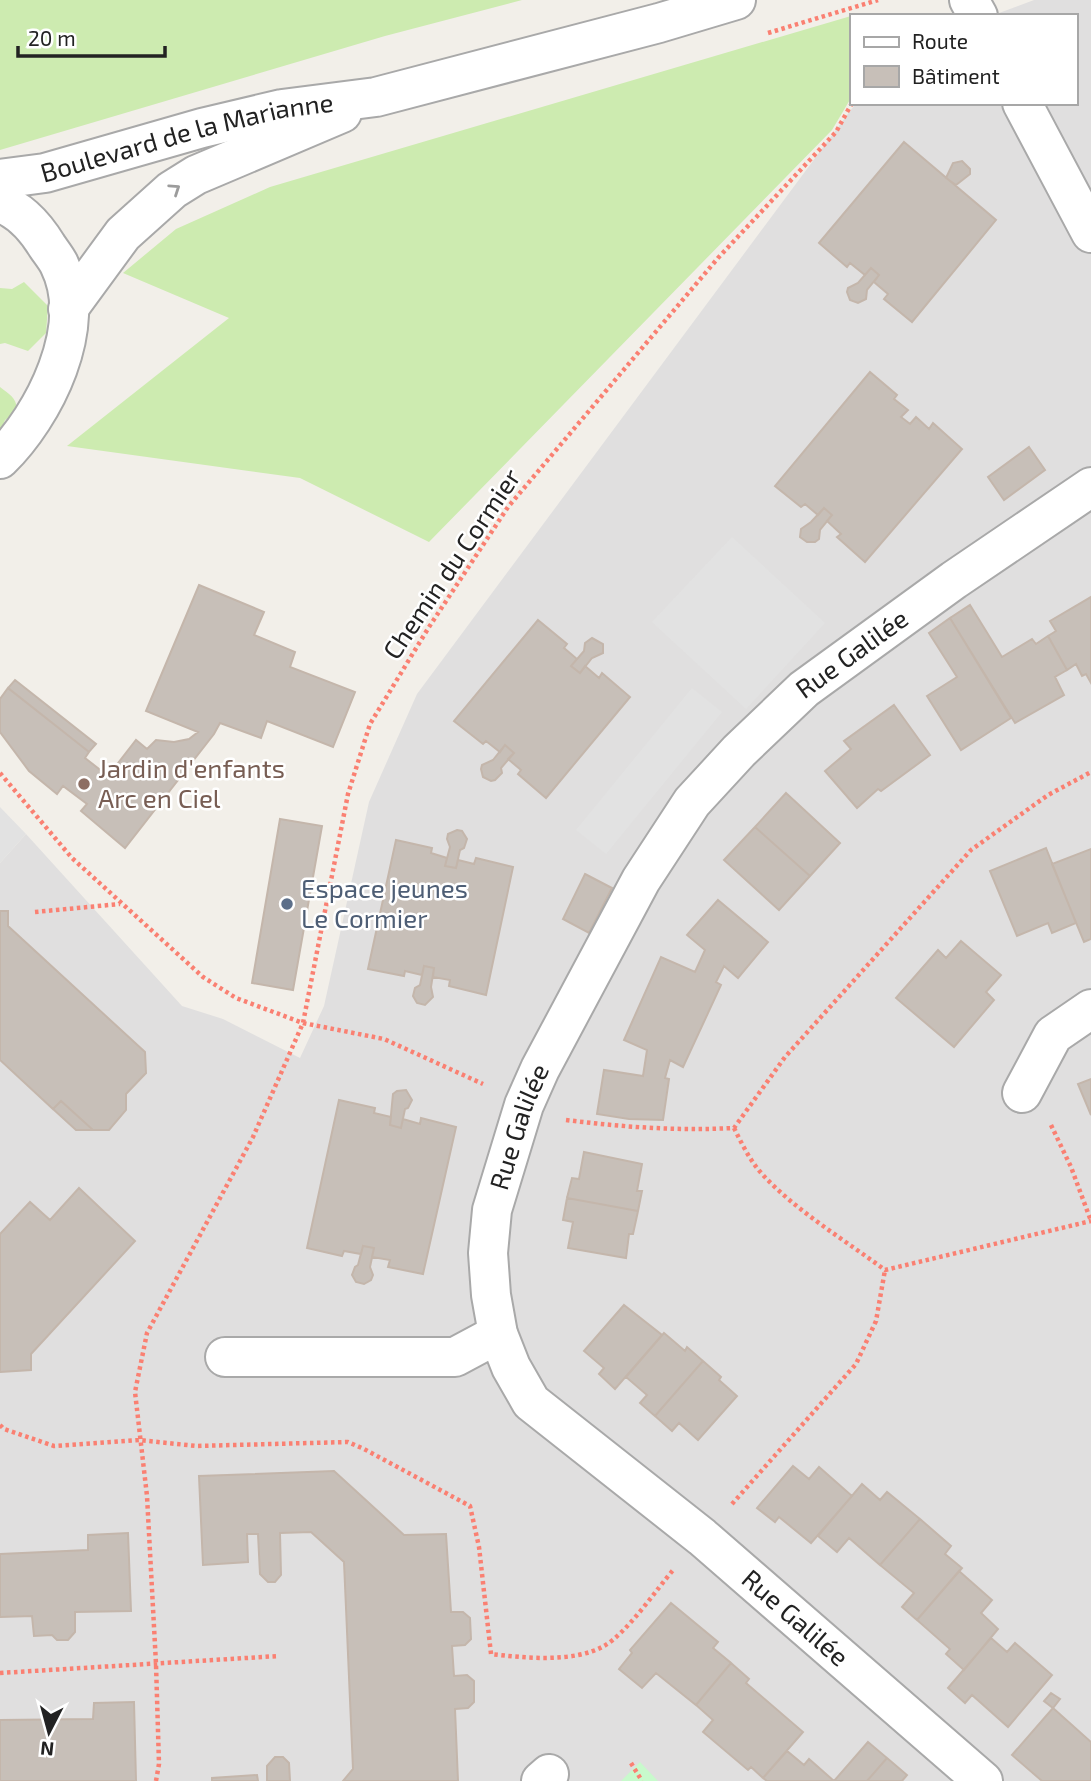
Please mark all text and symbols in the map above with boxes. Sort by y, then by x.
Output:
scale bar [18,14,164,58]
legend [850,14,1077,105]
text: 20 m [28,25,76,50]
text: Route [912,28,968,53]
text: Bâtiment [912,63,1000,88]
street label: Boulevard de la Marianne [36,86,335,188]
one-way arrow [167,184,180,197]
street label: Chemin du Cormier [376,462,526,664]
street label: Rue Galilée [789,602,913,704]
place label: Jardin d'enfants Arc en Ciel [98,752,285,813]
marker: Jardin d'enfants Arc en Ciel [76,776,92,792]
place label: Espace jeunes Le Cormier [301,872,468,933]
marker: Espace jeunes Le Cormier [279,896,295,912]
street label: Rue Galilée [482,1059,554,1193]
street label: Rue Galilée [736,1562,856,1672]
north arrow [14,1697,84,1767]
text: N [39,1737,55,1762]

